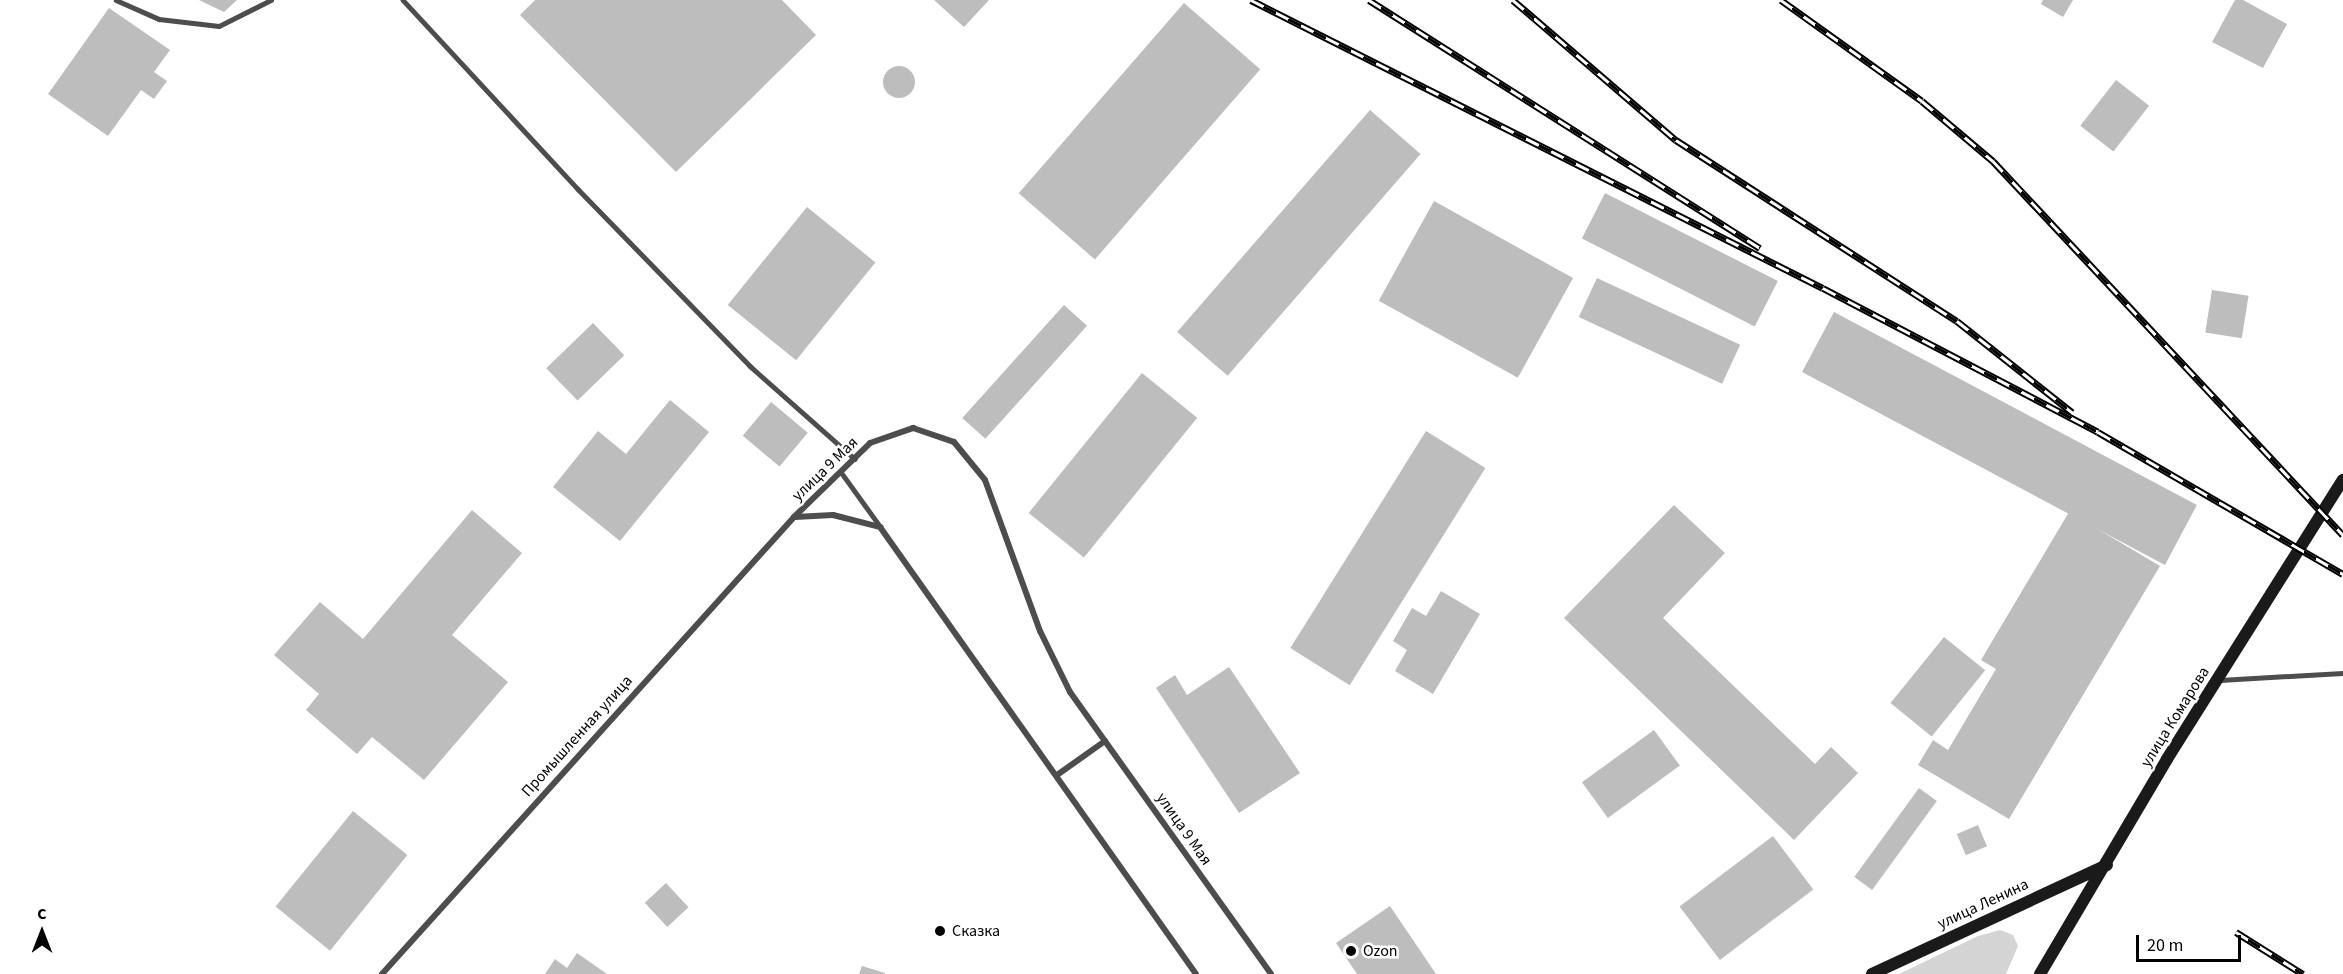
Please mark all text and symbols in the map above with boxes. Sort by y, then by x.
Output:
street label: улица 9 Мая [788,433,862,505]
street label: улица Комарова [2136,663,2214,771]
street label: Промышленная улица [517,671,637,801]
street label: улица 9 Мая [1152,789,1216,869]
street label: улица Ленина [1934,875,2032,933]
north arrow [12,902,72,962]
text: С [37,903,47,925]
place label: Сказка [952,921,1000,941]
scale bar [2139,923,2244,961]
marker: Сказка [933,924,947,938]
text: 20 m [2147,933,2183,958]
place label: Ozon [1363,941,1398,961]
marker: Ozon [1344,944,1358,958]

